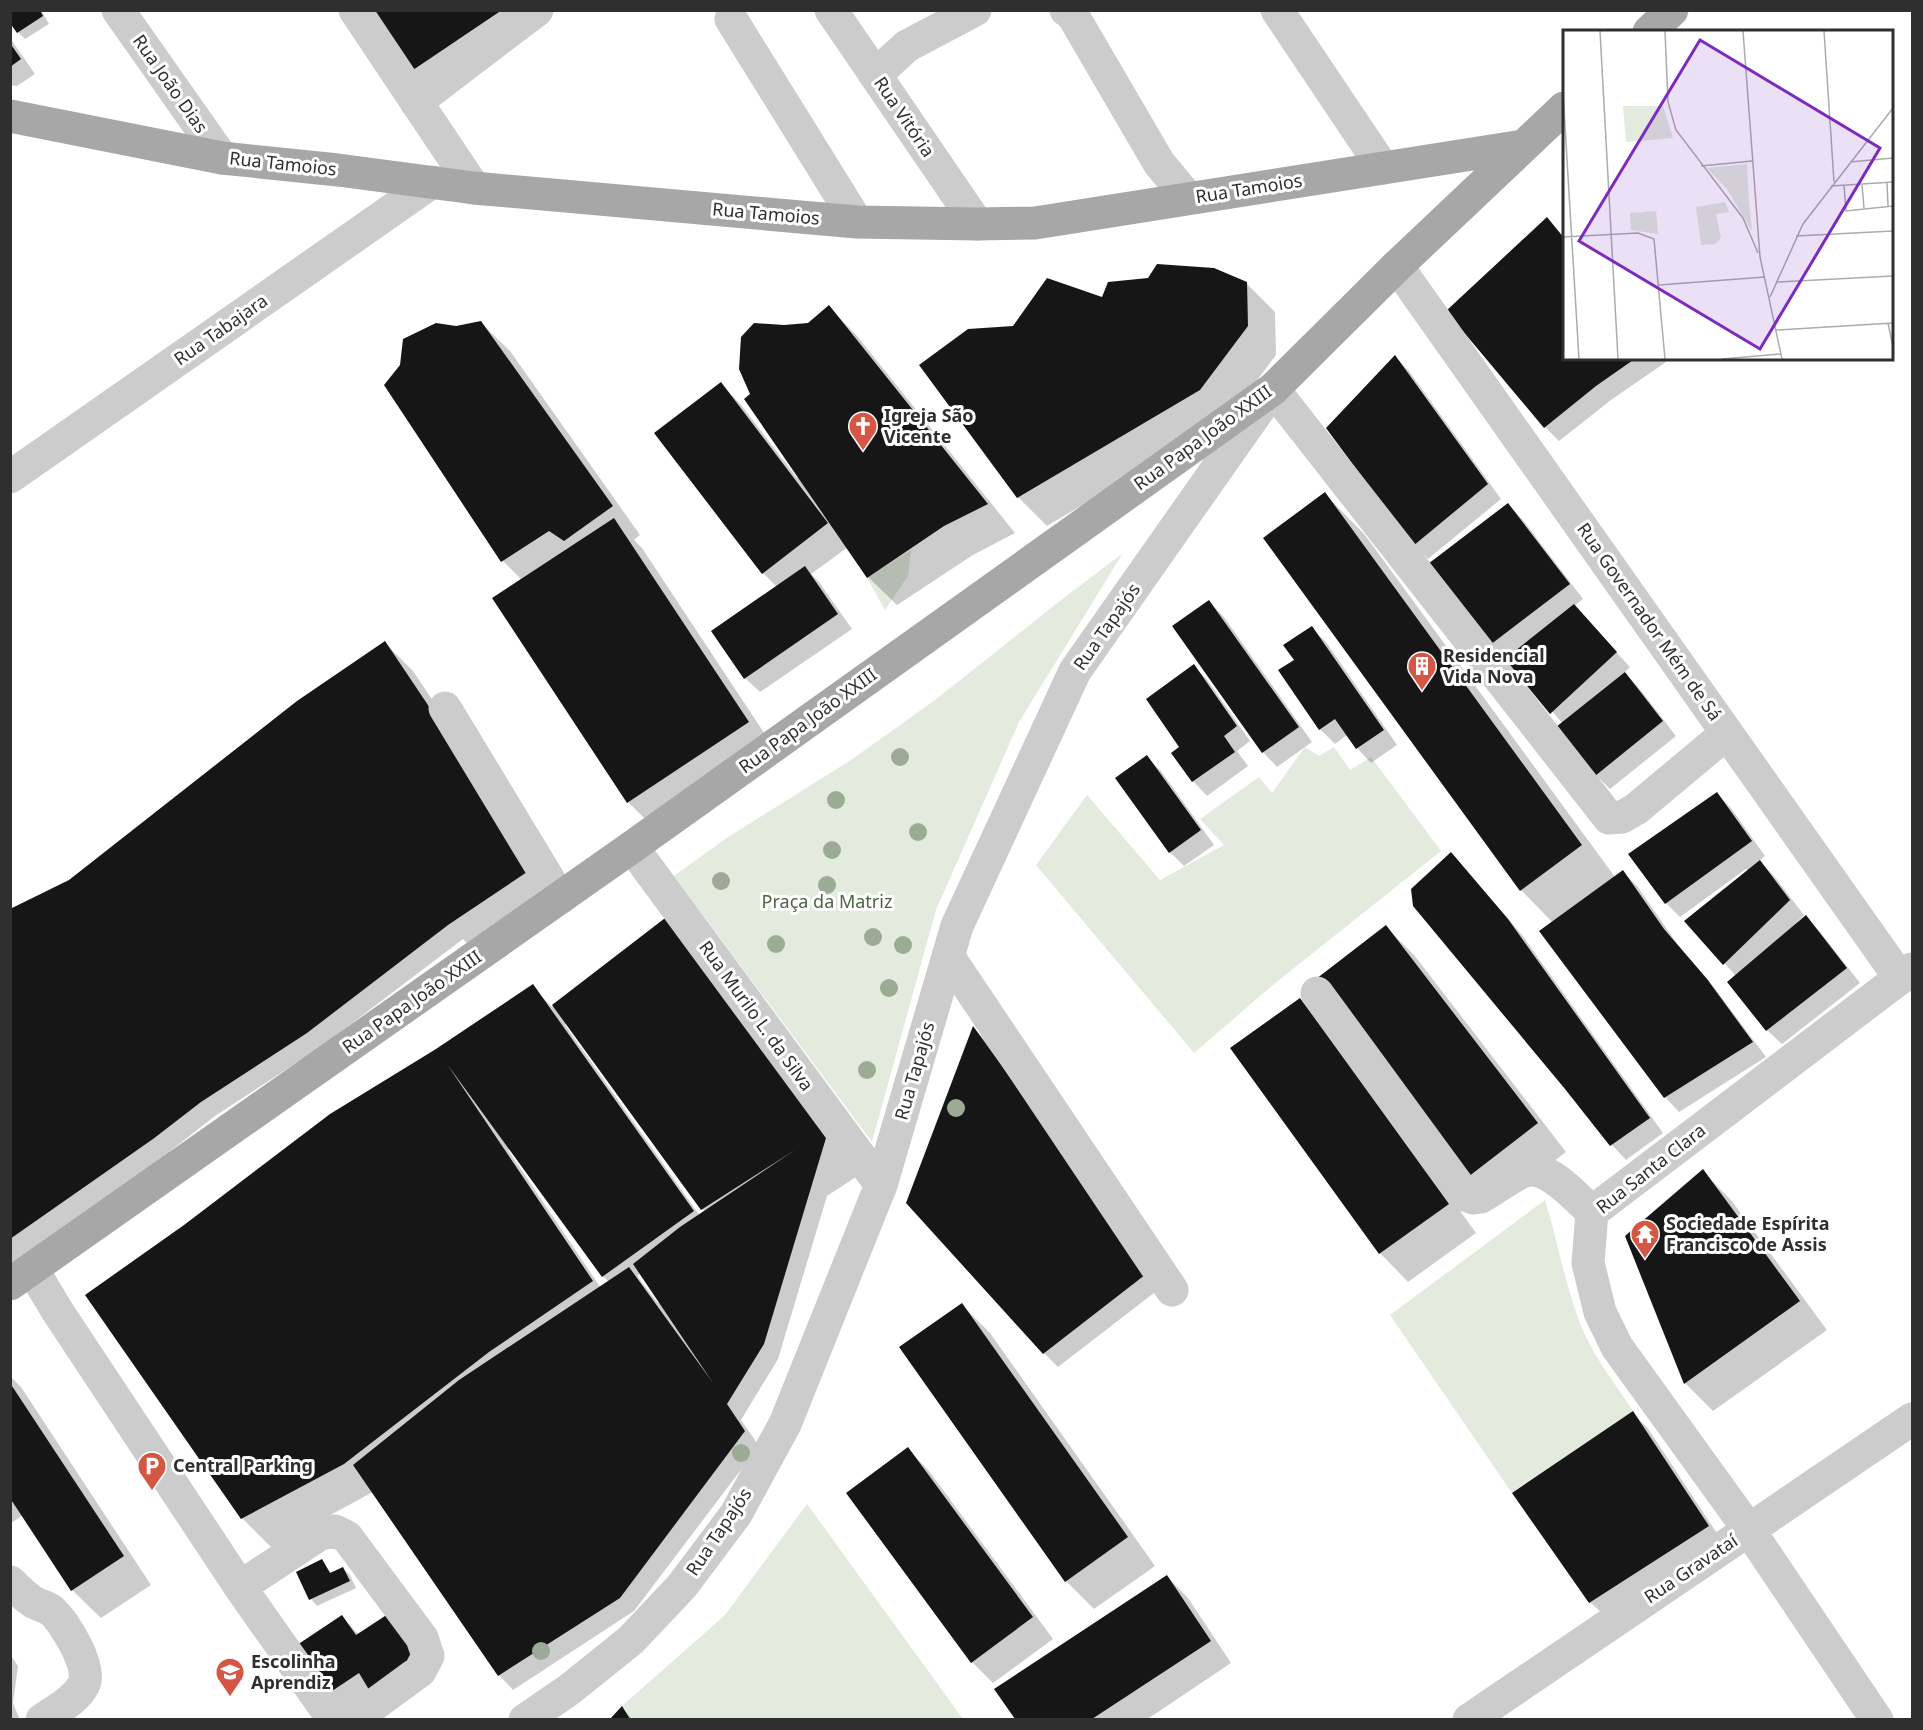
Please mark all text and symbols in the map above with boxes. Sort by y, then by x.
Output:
street label: Rua João Dias [128,29,214,137]
inset map [1563,30,1893,360]
street label: Rua Vitória [869,72,941,161]
street label: Rua Tamoios [228,145,338,181]
street label: Rua Tamoios [1194,168,1304,208]
street label: Rua Tamoios [711,196,821,230]
street label: Rua Tabajara [169,288,272,370]
street label: Rua Papa João XXIII [1129,379,1276,495]
place label: Igreja São Vicente [884,403,974,448]
church icon: Igreja São Vicente [847,410,879,452]
street label: Rua Governador Mém de Sá [1572,518,1728,725]
street label: Rua Tapajós [1067,578,1145,675]
place label: Residencial Vida Nova [1443,643,1545,688]
building icon: Residencial Vida Nova [1406,650,1438,692]
street label: Rua Papa João XXIII [734,662,881,778]
park label: Praça da Matriz [762,889,892,913]
street label: Rua Murilo L. da Silva [694,936,819,1095]
street label: Rua Papa João XXIII [337,944,486,1058]
street label: Rua Tapajós [889,1019,940,1123]
street label: Rua Santa Clara [1591,1118,1710,1219]
place label: Sociedade Espírita Francisco de Assis [1666,1211,1829,1256]
temple icon: Sociedade Espírita Francisco de Assis [1629,1218,1661,1260]
parking icon: Central Parking [136,1450,168,1492]
place label: Central Parking [173,1453,313,1477]
street label: Rua Tapajós [680,1483,756,1580]
street label: Rua Gravataí [1639,1528,1742,1608]
place label: Escolinha Aprendiz [251,1649,336,1694]
school or university icon: Escolinha Aprendiz [214,1656,246,1698]

